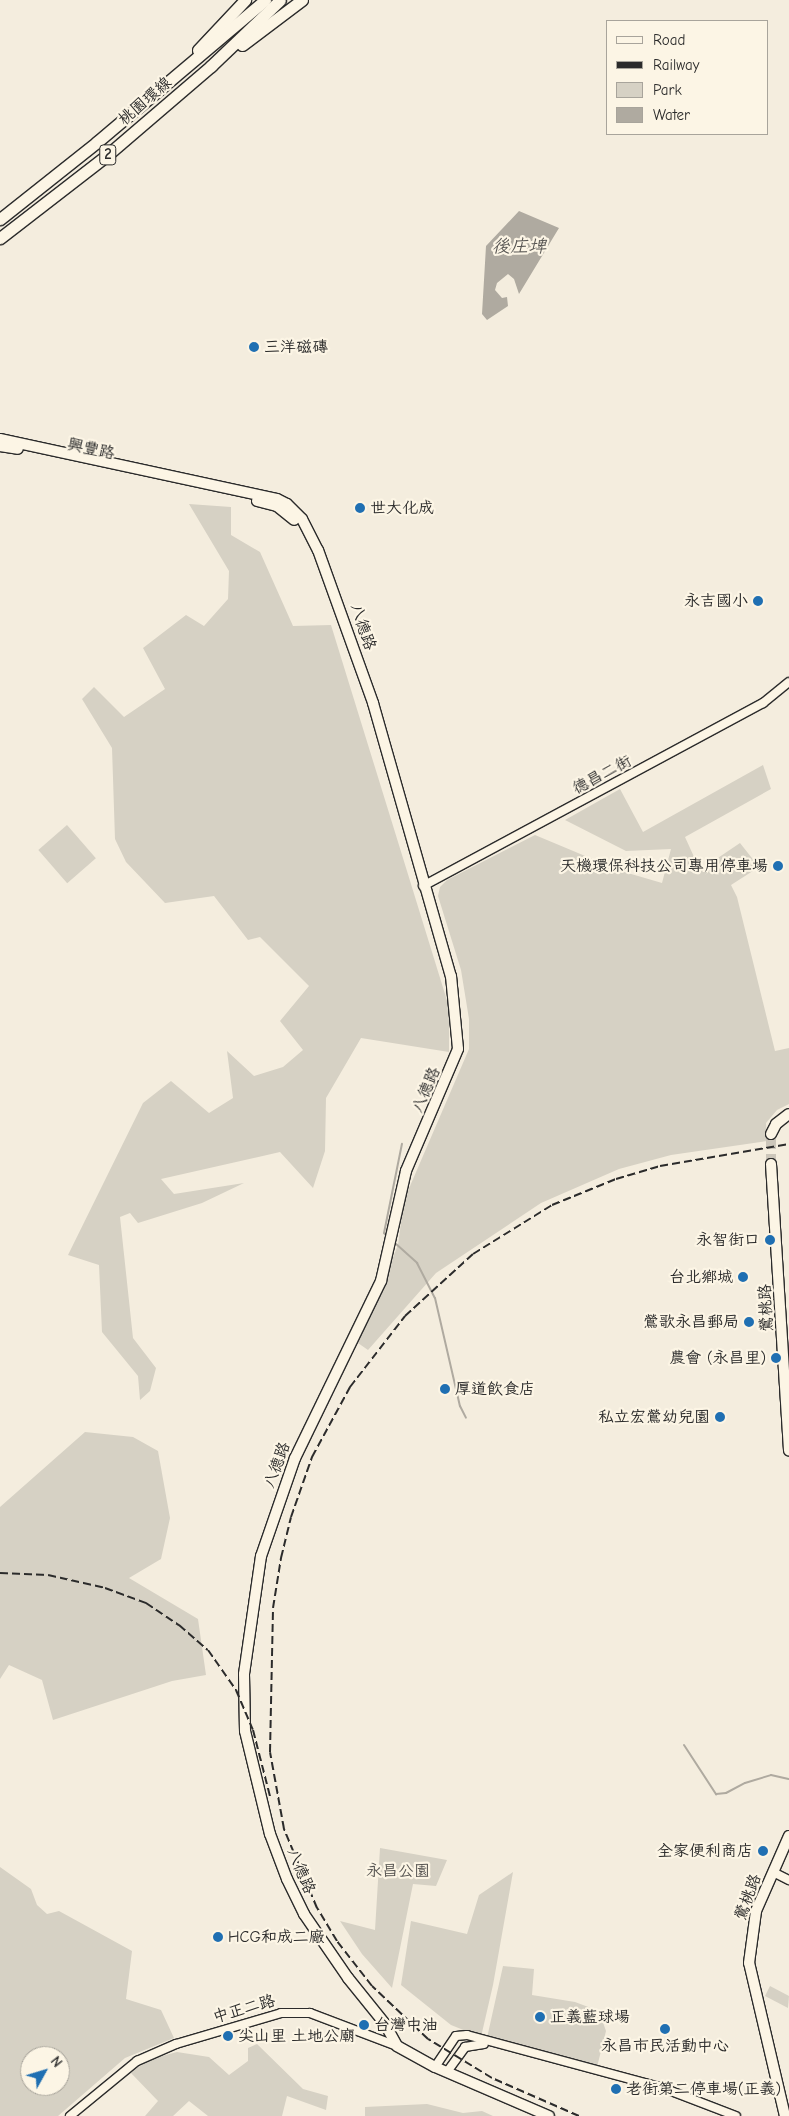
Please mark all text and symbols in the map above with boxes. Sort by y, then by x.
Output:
legend [606,20,769,135]
text: Road [653,31,685,49]
text: Railway [653,56,699,74]
street label: 桃園環線 [115,73,175,129]
text: Park [653,81,682,99]
text: Water [653,106,690,124]
road number: 2 [99,142,117,168]
water label: 後庄埤 [492,236,546,258]
place label: 三洋磁磚 [264,337,328,357]
marker: 三洋磁磚 [248,341,260,353]
street label: 興豐路 [66,435,116,463]
place label: 世大化成 [370,498,434,518]
marker: 世大化成 [354,502,366,514]
place label: 永吉國小 [684,591,748,611]
marker: 永吉國小 [752,595,764,607]
street label: 八德路 [346,601,380,653]
street label: 德昌二街 [569,752,635,798]
place label: 天機環保科技公司專用停車場 [560,856,768,876]
marker: 天機環保科技公司專用停車場 [772,860,784,872]
street label: 八德路 [408,1064,444,1116]
place label: 永智街口 [696,1230,760,1250]
marker: 永智街口 [764,1234,776,1246]
place label: 台北鄉城 [669,1267,733,1287]
marker: 台北鄉城 [737,1271,749,1283]
street label: 鶯桃路 [755,1284,777,1332]
place label: 鶯歌永昌郵局 [643,1312,739,1332]
marker: 鶯歌永昌郵局 [743,1316,755,1328]
place label: 農會 (永昌里) [670,1348,766,1368]
marker: 農會 (永昌里) [770,1352,782,1364]
place label: 厚道飲食店 [455,1379,535,1399]
marker: 厚道飲食店 [439,1383,451,1395]
place label: 私立宏鶯幼兒園 [598,1407,710,1427]
marker: 私立宏鶯幼兒園 [714,1411,726,1423]
street label: 八德路 [260,1439,294,1491]
place label: 全家便利商店 [657,1841,753,1861]
street label: 八德路 [283,1845,319,1897]
marker: 全家便利商店 [757,1845,769,1857]
park label: 永昌公園 [366,1861,430,1881]
street label: 鶯桃路 [731,1871,765,1923]
place label: HCG和成二廠 [228,1927,325,1947]
marker: HCG和成二廠 [212,1931,224,1943]
street label: 中正二路 [211,1991,277,2027]
place label: 正義藍球場 [550,2007,630,2027]
marker: 正義藍球場 [534,2011,546,2023]
place label: 台灣中油 [374,2015,438,2035]
marker: 台灣中油 [358,2019,370,2031]
marker: 永昌市民活動中心 [659,2023,671,2035]
place label: 尖山里 土地公廟 [238,2026,355,2046]
marker: 尖山里 土地公廟 [222,2030,234,2042]
place label: 永昌市民活動中心 [601,2036,729,2056]
north arrow [20,2046,70,2096]
text: N [47,2053,66,2071]
place label: 老街第二停車場(正義) [626,2079,781,2099]
marker: 老街第二停車場(正義) [610,2083,622,2095]

